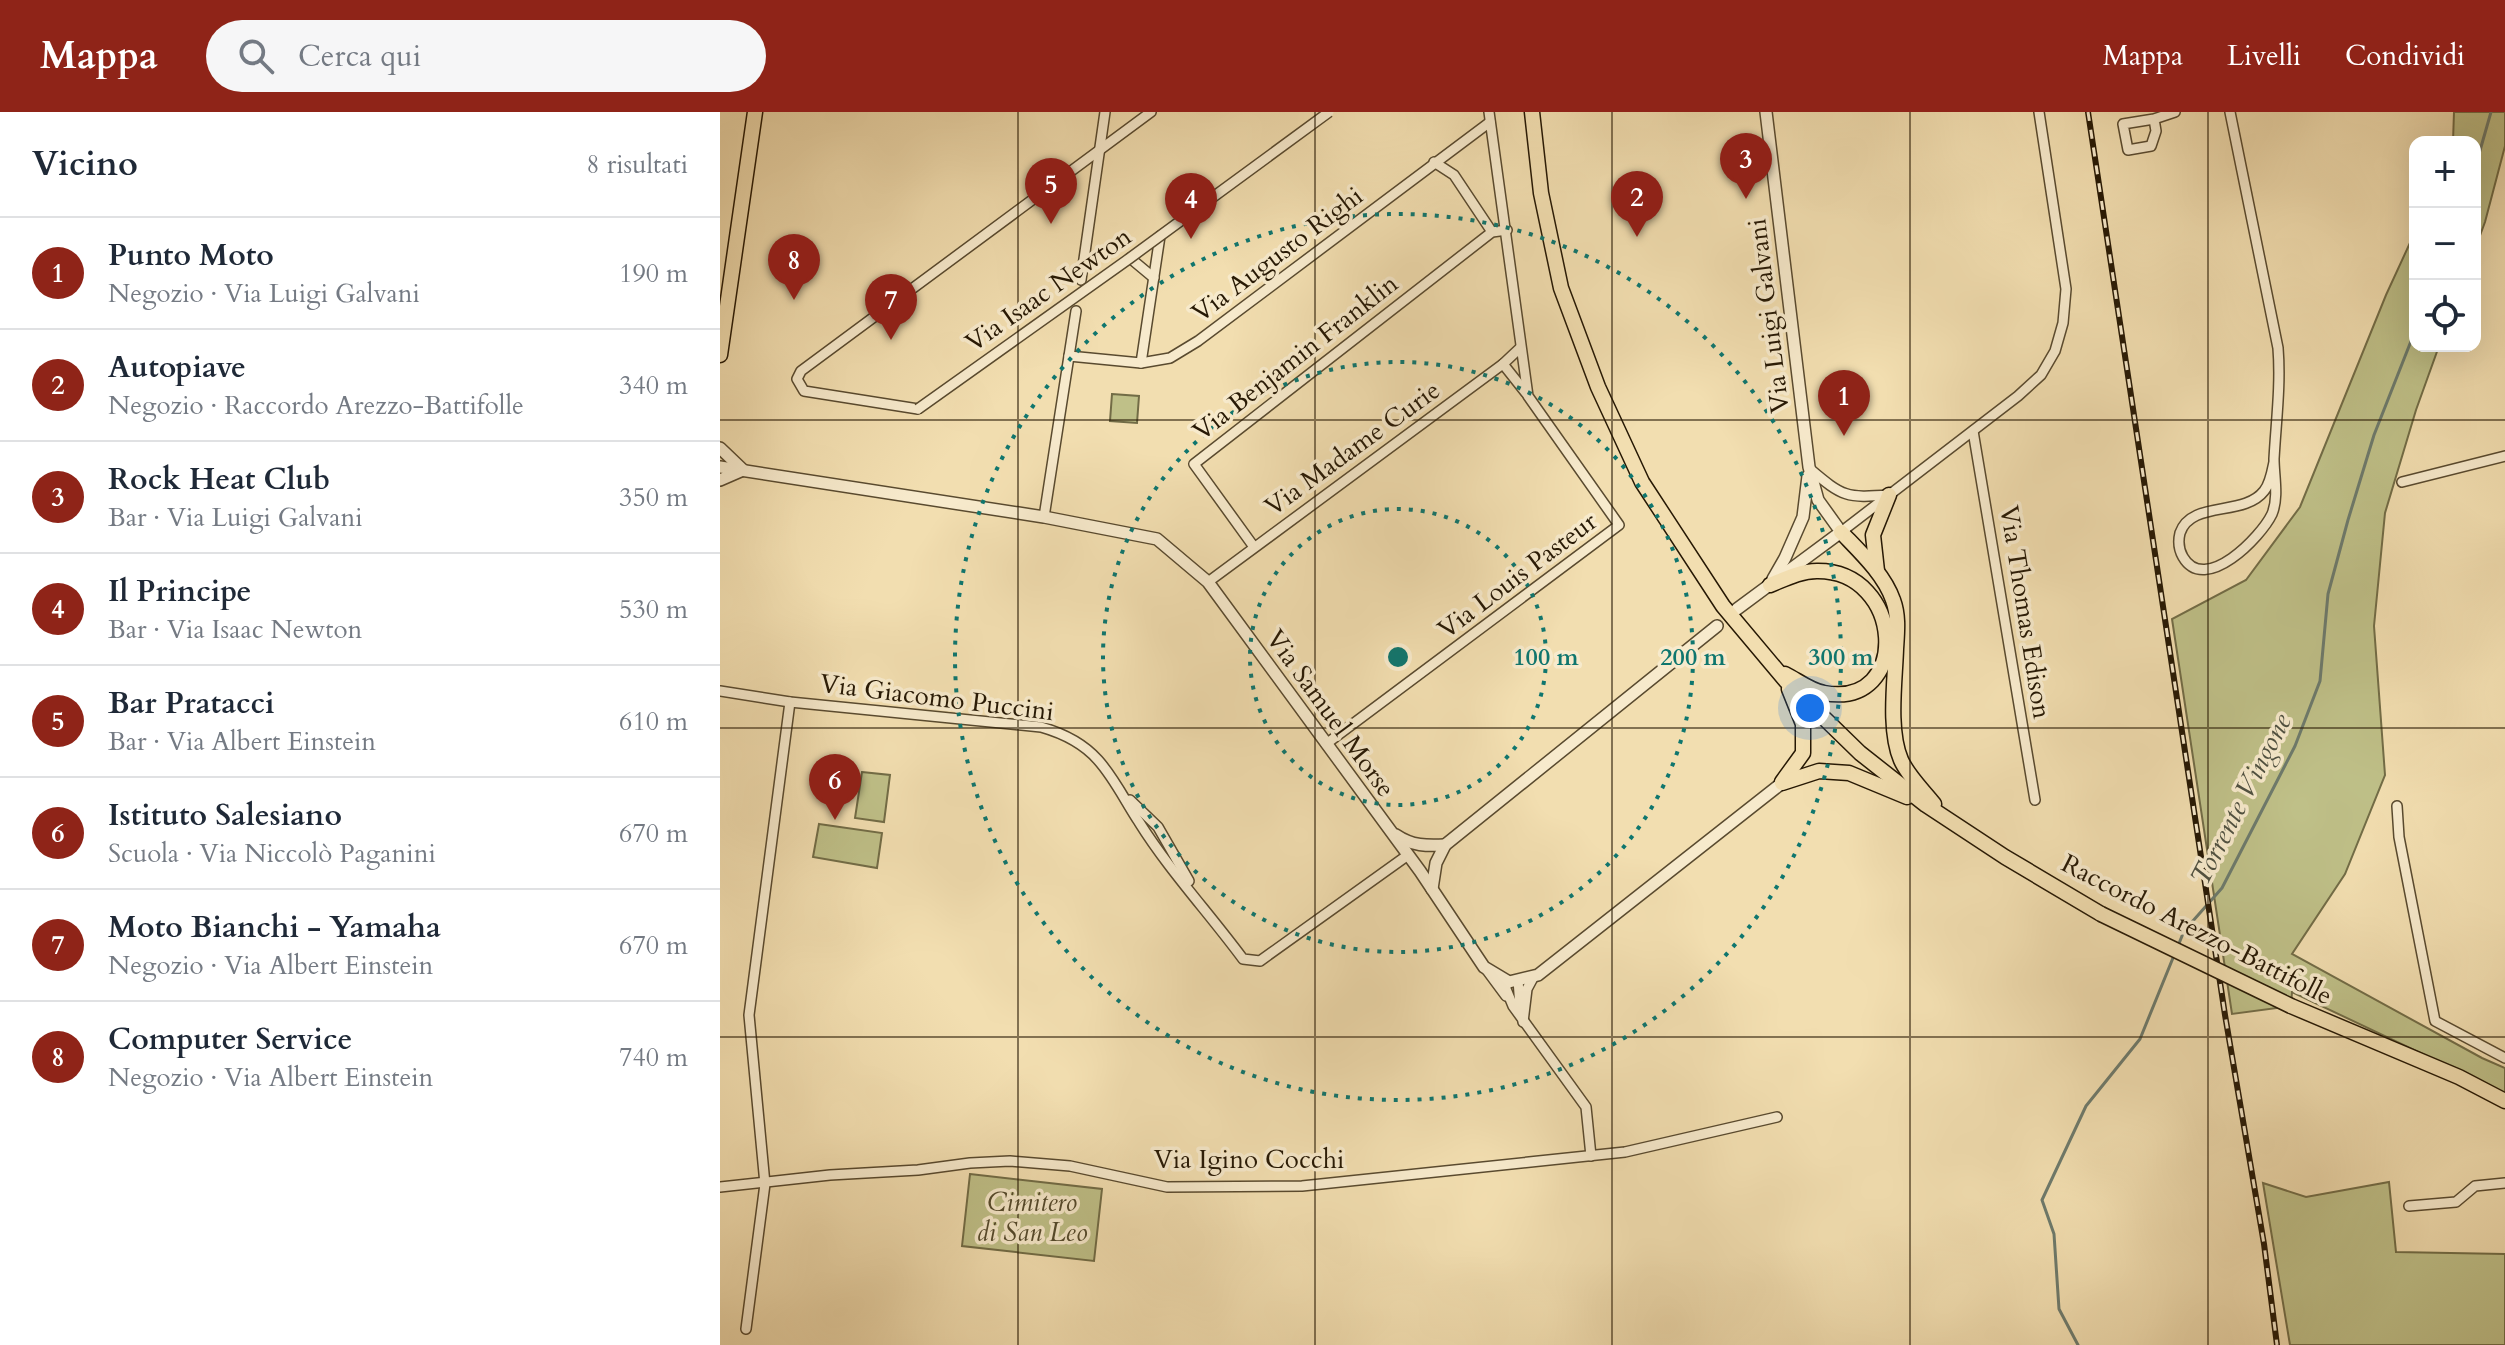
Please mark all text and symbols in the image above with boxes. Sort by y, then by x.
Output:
search box [206,20,766,92]
text: Mappa [40,30,158,82]
icon: search [234,34,278,78]
text: Cerca qui [298,36,421,77]
text: Mappa [2103,37,2183,75]
text: Livelli [2227,37,2301,75]
text: Condividi [2345,37,2465,75]
pin: 3 [1720,133,1772,199]
map controls [2409,136,2481,352]
button: + [2409,136,2481,208]
text: Vicino [32,141,138,187]
text: 8 risultati [586,147,688,182]
pin: 5 [1025,158,1077,224]
pin: 2 [1611,171,1663,237]
pin: 4 [1165,173,1217,239]
street label: Via Augusto Righi [1185,179,1370,330]
button: − [2409,208,2481,280]
street label: Via Luigi Galvani [1739,217,1798,415]
street label: Via Isaac Newton [958,219,1139,360]
pin: 8 [768,234,820,300]
text: Punto Moto [108,235,274,276]
text: 1 [51,256,65,291]
text: 190 m [619,256,688,291]
street label: Via Benjamin Franklin [1185,266,1405,449]
pin: 7 [865,274,917,340]
text: Negozio · Via Luigi Galvani [108,276,420,311]
button: locate [2409,280,2481,352]
text: Autopiave [108,347,246,388]
text: 2 [51,368,65,403]
text: 340 m [619,368,688,403]
pin: 1 [1818,370,1870,436]
street label: Via Madame Curie [1257,373,1447,524]
text: Negozio · Raccordo Arezzo-Battifolle [108,388,524,423]
text: Rock Heat Club [108,459,330,500]
text: 3 [51,480,65,515]
text: 350 m [619,480,688,515]
text: Bar · Via Luigi Galvani [108,500,363,535]
street label: Via Thomas Edison [1991,503,2060,722]
street label: Via Louis Pasteur [1431,504,1604,647]
text: Il Principe [108,571,251,612]
text: 4 [51,592,65,627]
text: 530 m [619,592,688,627]
text: Bar · Via Isaac Newton [108,612,362,647]
street label: Via Samuel Morse [1258,622,1403,804]
text: 100 m [1513,641,1580,674]
text: 200 m [1660,641,1727,674]
text: 300 m [1808,641,1875,674]
centre of rings [1384,643,1412,671]
street label: Via Giacomo Puccini [818,666,1056,729]
text: Bar Pratacci [108,683,275,724]
your location [1790,688,1830,728]
text: 5 [51,704,65,739]
text: 610 m [619,704,688,739]
water label: Torrente Vingone [2181,707,2301,892]
text: Bar · Via Albert Einstein [108,724,376,759]
pin: 6 [809,754,861,820]
text: Istituto Salesiano [108,795,342,836]
text: 6 [51,816,65,851]
text: 670 m [619,816,688,851]
text: Scuola · Via Niccolò Paganini [108,836,436,871]
street label: Raccordo Arezzo-Battifolle [2055,846,2338,1013]
text: Moto Bianchi - Yamaha [108,907,441,948]
text: 7 [51,928,65,963]
text: 670 m [619,928,688,963]
text: Negozio · Via Albert Einstein [108,948,433,983]
text: Computer Service [108,1019,352,1060]
text: 8 [51,1040,65,1075]
text: 740 m [619,1040,688,1075]
text: Negozio · Via Albert Einstein [108,1060,433,1095]
street label: Via Igino Cocchi [1154,1142,1344,1177]
park label: Cimitero di San Leo [976,1185,1088,1250]

